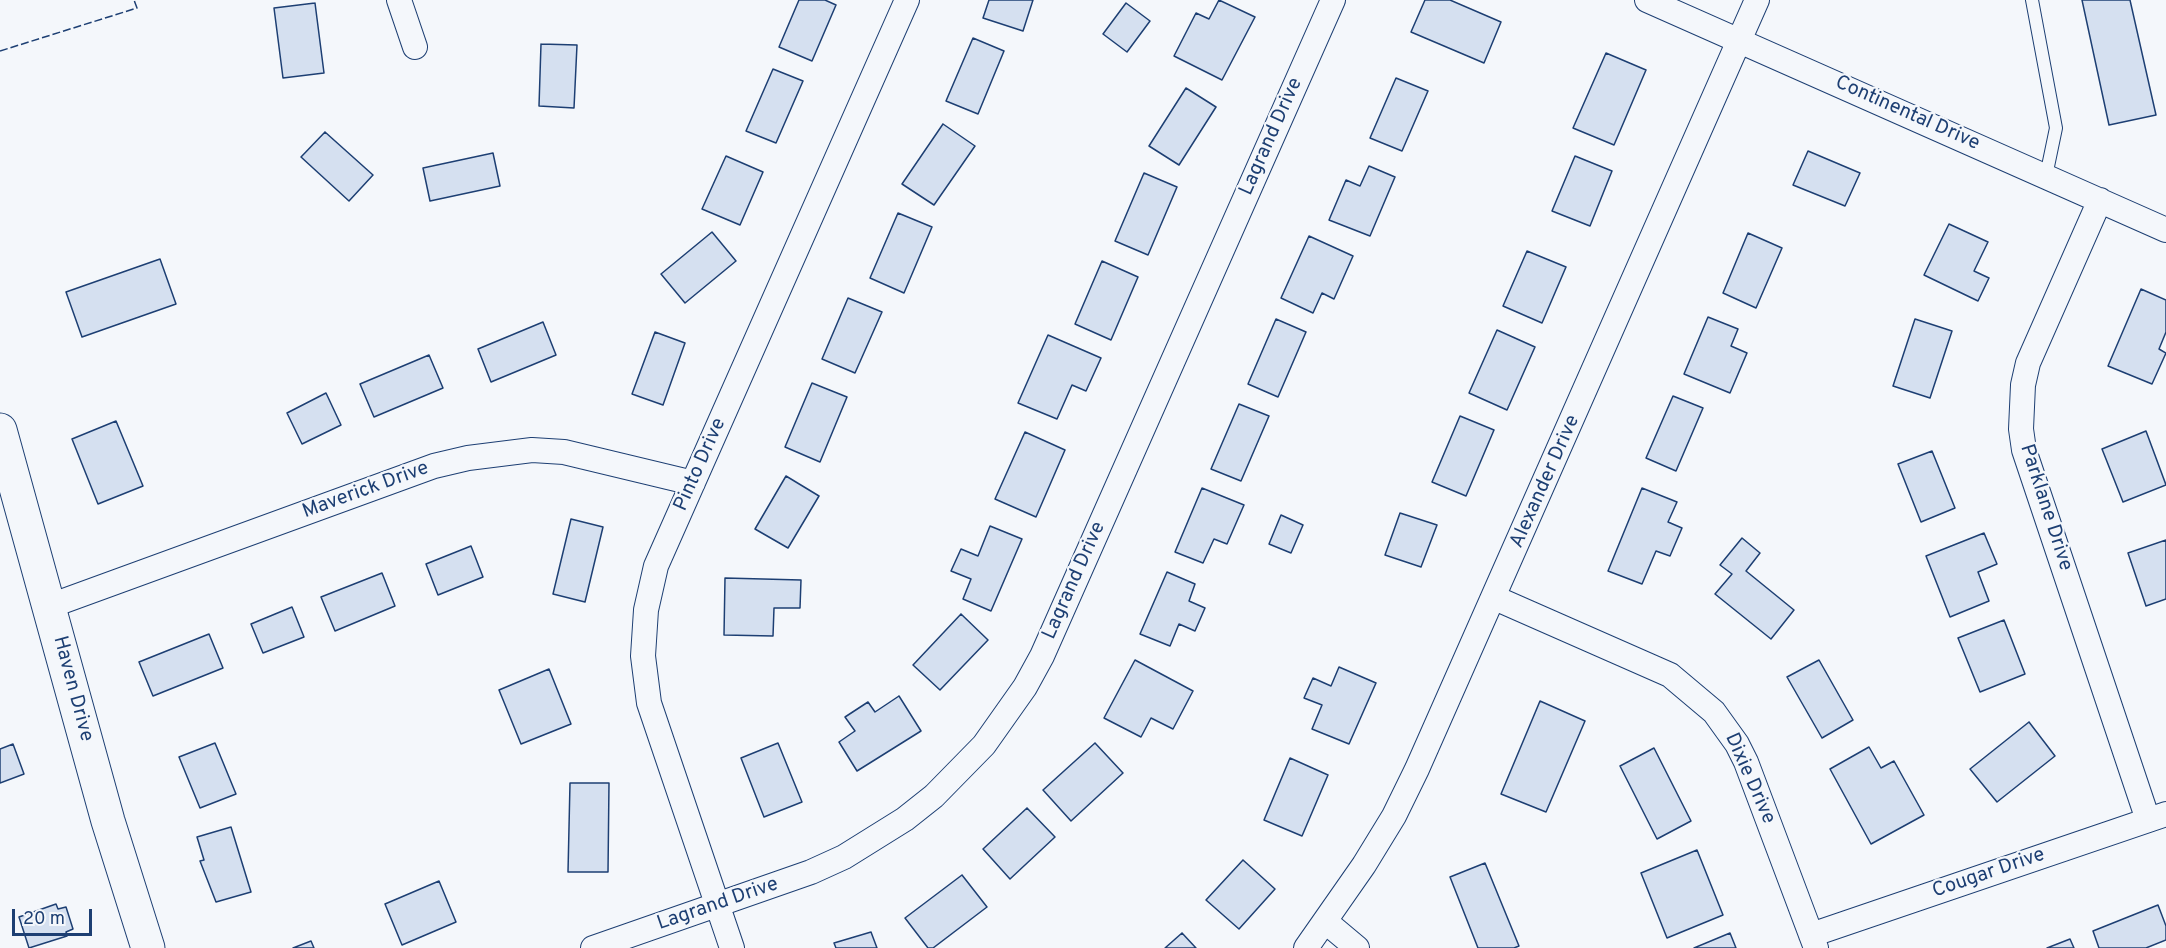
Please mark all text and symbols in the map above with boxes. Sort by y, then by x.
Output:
street label: Continental Drive [1831,71,1983,157]
street label: Lagrand Drive [1235,74,1309,200]
street label: Alexander Drive [1506,412,1586,552]
street label: Pinto Drive [670,415,732,515]
street label: Parklane Drive [2013,442,2077,574]
street label: Maverick Drive [300,457,432,525]
street label: Lagrand Drive [1038,518,1112,644]
street label: Haven Drive [46,634,98,744]
street label: Dixie Drive [1718,730,1780,828]
street label: Cougar Drive [1930,844,2048,904]
street label: Lagrand Drive [654,873,782,937]
scale bar [15,897,94,935]
text: 20 m [23,908,65,931]

